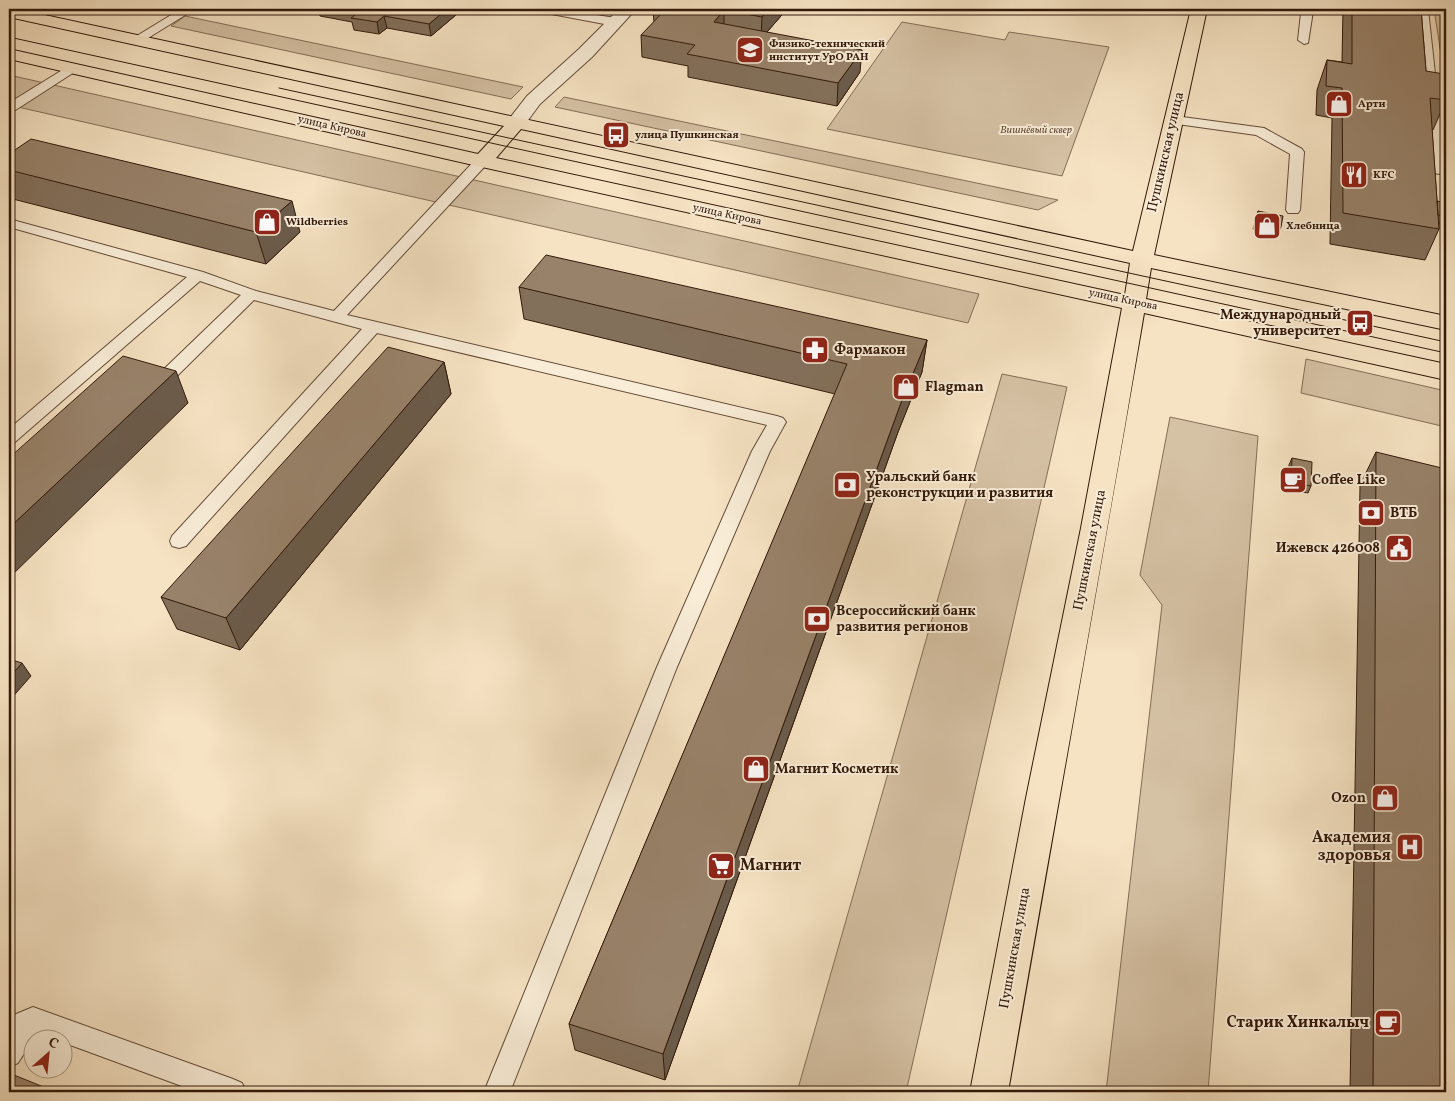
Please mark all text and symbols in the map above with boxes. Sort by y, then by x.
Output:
school or university icon: Физико-технический институт УрО РАН [735,35,765,65]
place label: Физико-технический институт УрО РАН [769,37,885,65]
shop icon: Арти [1324,89,1354,119]
street label: Пушкинская улица [1143,90,1189,214]
place label: Арти [1358,97,1386,112]
street label: улица Кирова [296,112,368,142]
bus stop icon: улица Пушкинская [601,120,631,150]
park label: Вишнёвый сквер [1000,123,1072,138]
place label: улица Пушкинская [635,128,739,143]
restaurant icon: KFC [1339,160,1369,190]
place label: KFC [1373,168,1395,183]
street label: улица Кирова [691,200,763,230]
shop icon: Wildberries [252,207,282,237]
shop icon: Хлебница [1252,211,1282,241]
place label: Wildberries [286,215,348,230]
place label: Хлебница [1286,219,1340,234]
street label: улица Кирова [1087,285,1159,315]
place label: Международный университет [1220,306,1341,341]
bus stop icon: Международный университет [1345,308,1375,338]
pharmacy icon: Фармакон [800,335,830,365]
place label: Фармакон [834,341,906,360]
shop icon: Flagman [891,372,921,402]
place label: Flagman [925,378,984,397]
cafe icon: Coffee Like [1278,465,1308,495]
place label: Уральский банк реконструкции и развития [866,468,1053,503]
bank icon: Уральский банк реконструкции и развития [832,470,862,500]
place label: Coffee Like [1312,471,1385,490]
street label: Пушкинская улица [1069,488,1111,612]
bank icon: ВТБ [1356,498,1386,528]
place label: ВТБ [1390,504,1417,523]
public building icon: Ижевск 426008 [1384,533,1414,563]
place label: Ижевск 426008 [1276,539,1380,558]
place label: Всероссийский банк развития регионов [836,602,976,637]
bank icon: Всероссийский банк развития регионов [802,604,832,634]
shop icon: Магнит Косметик [741,754,771,784]
place label: Магнит Косметик [775,760,899,779]
shop icon: Ozon [1370,783,1400,813]
place label: Ozon [1331,789,1366,808]
place label: Академия здоровья [1312,827,1391,867]
hospital icon: Академия здоровья [1395,832,1425,862]
supermarket icon: Магнит [706,851,736,881]
place label: Магнит [740,855,801,877]
street label: Пушкинская улица [995,886,1035,1010]
cafe icon: Старик Хинкалыч [1373,1008,1403,1038]
place label: Старик Хинкалыч [1226,1012,1369,1034]
north arrow [22,1028,72,1078]
text: С [45,1033,62,1054]

